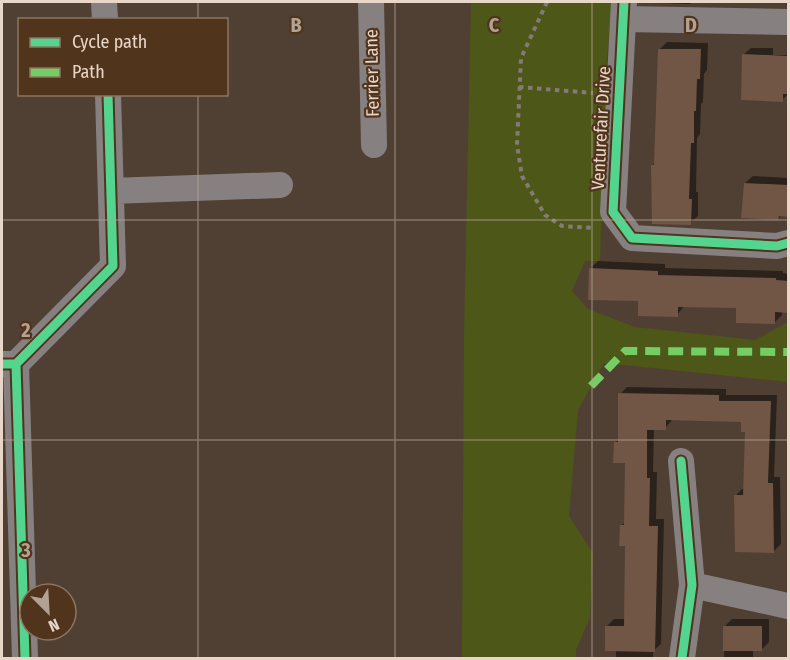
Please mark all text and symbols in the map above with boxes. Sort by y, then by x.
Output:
text: B [290,13,302,37]
text: C [489,13,500,37]
text: D [685,13,697,37]
legend [18,18,228,96]
street label: Ferrier Lane [360,29,384,117]
text: Cycle path [72,31,147,53]
text: Path [72,61,105,83]
street label: Venturefair Drive [587,65,615,191]
text: 2 [20,318,31,342]
text: 3 [20,538,31,562]
north arrow [18,582,78,642]
text: N [46,615,62,636]

